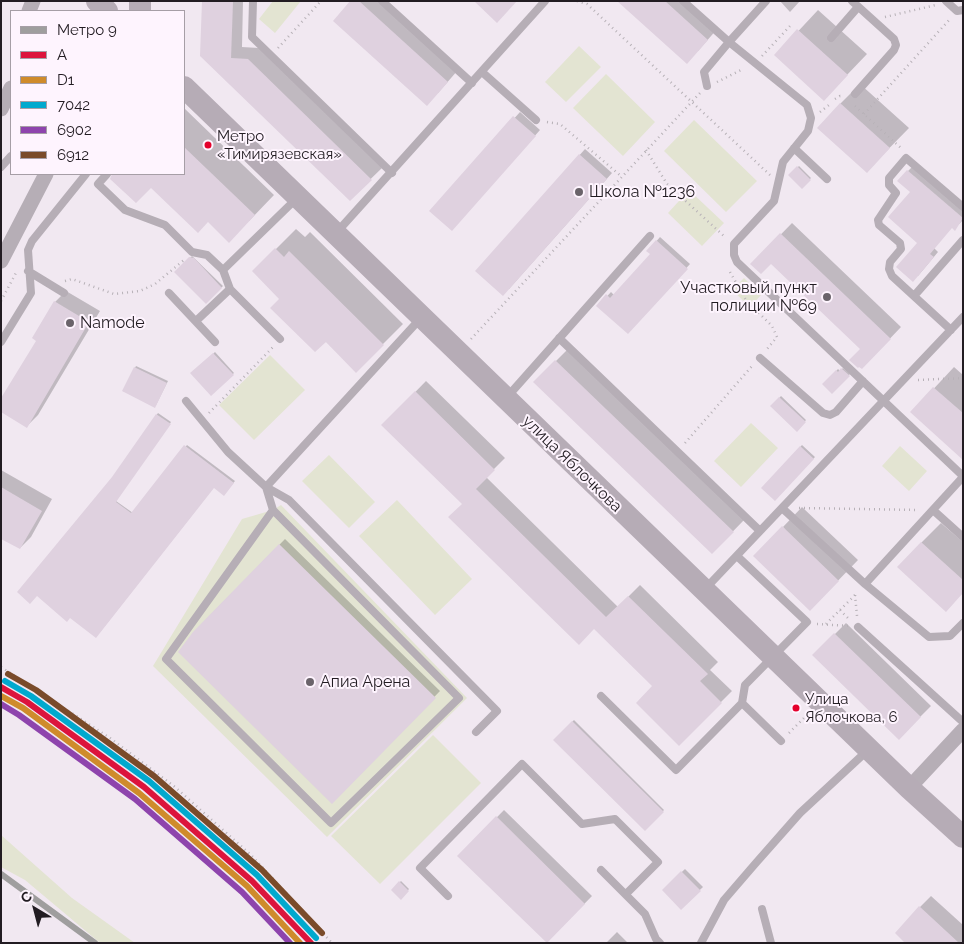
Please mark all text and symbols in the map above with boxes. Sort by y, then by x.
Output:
legend [10,10,185,175]
text: Метро 9 [57,21,117,39]
text: A [57,46,67,64]
text: D1 [57,71,74,89]
text: 7042 [57,96,90,114]
text: 6902 [57,121,92,139]
place label: Метро «Тимирязевская» [217,127,342,162]
marker: Метро «Тимирязевская» [203,140,213,150]
text: 6912 [57,146,89,164]
place label: Школа №1236 [589,182,695,202]
marker: Школа №1236 [573,186,585,198]
place label: Участковый пункт полиции №69 [680,278,817,316]
marker: Участковый пункт полиции №69 [821,291,833,303]
place label: Namode [80,313,145,333]
marker: Namode [64,317,76,329]
street label: улица Яблочкова [518,412,626,516]
place label: Апиа Арена [320,672,410,692]
marker: Апиа Арена [304,676,316,688]
place label: Улица Яблочкова, 6 [805,690,898,725]
marker: Улица Яблочкова, 6 [791,703,801,713]
north arrow [10,884,60,934]
text: С [17,888,35,906]

